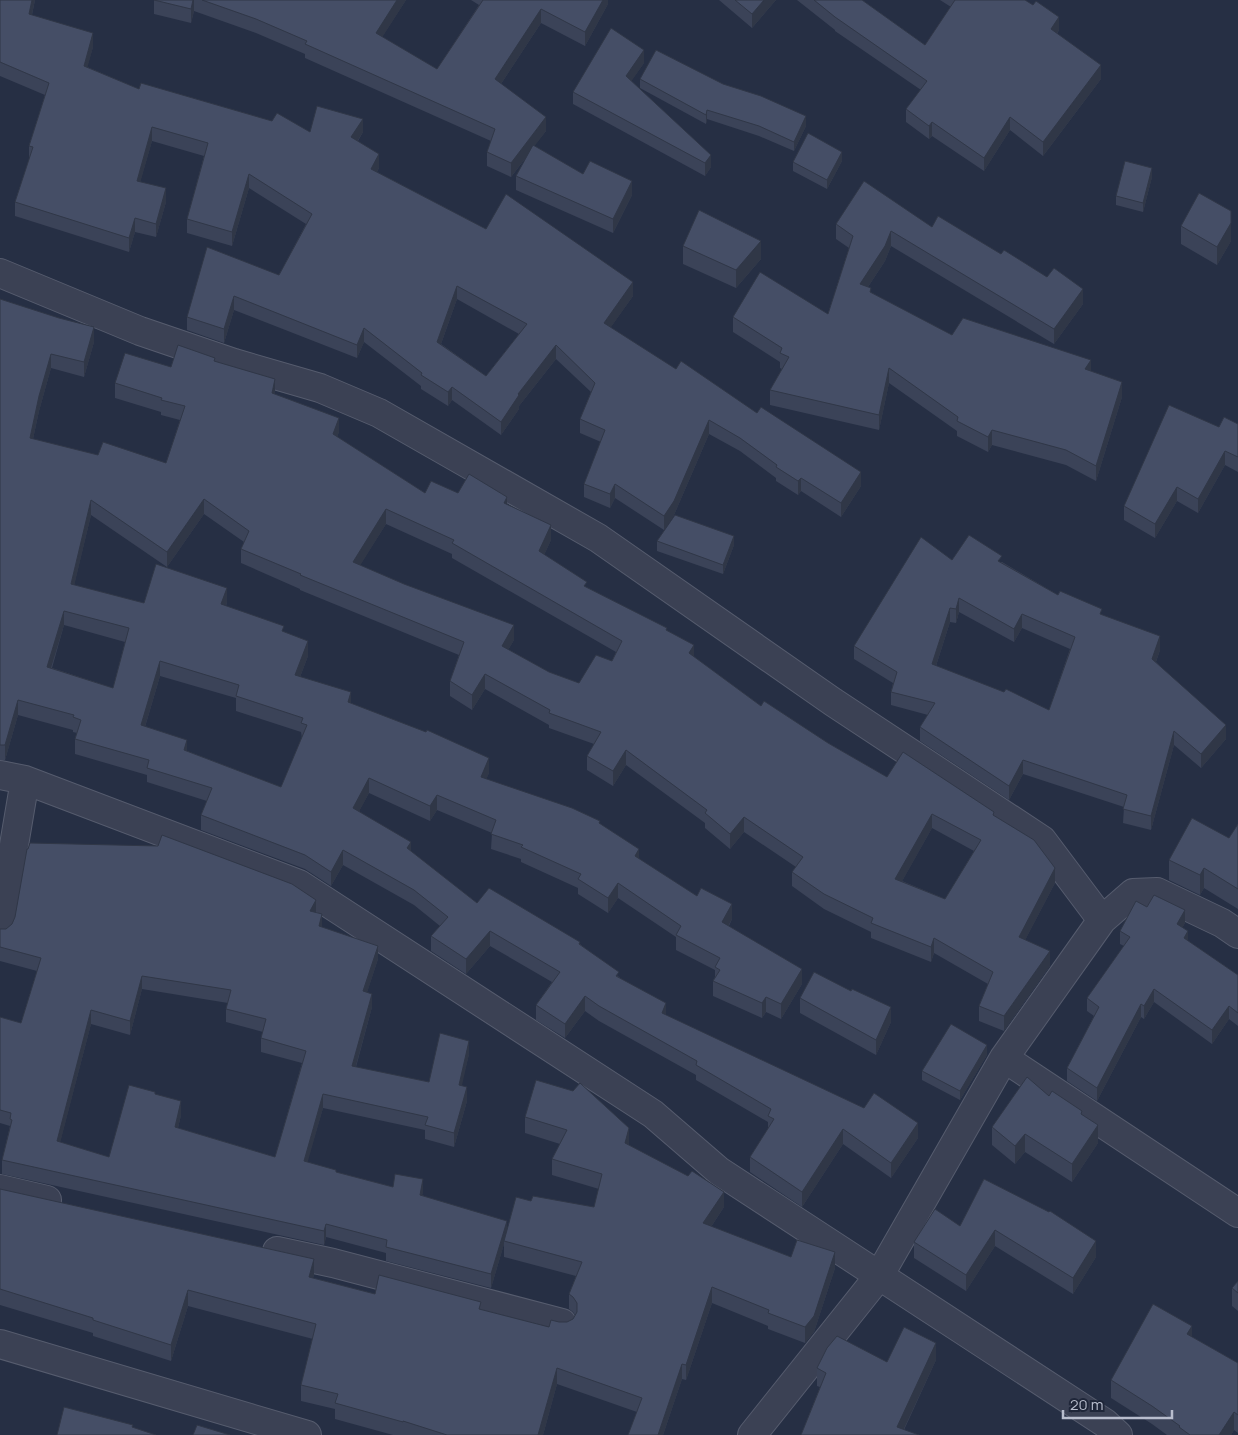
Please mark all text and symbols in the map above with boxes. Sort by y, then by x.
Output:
scale bar [1063,1388,1172,1420]
text: 20 m [1070,1394,1103,1415]

